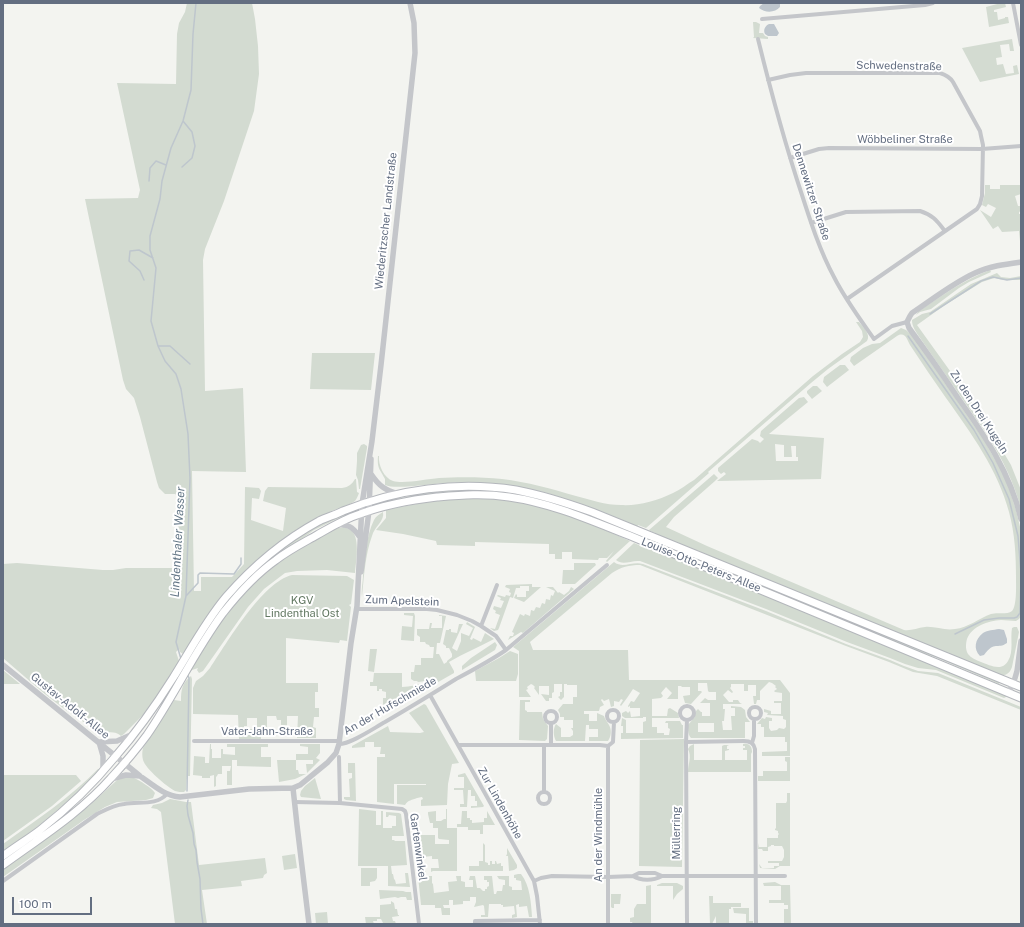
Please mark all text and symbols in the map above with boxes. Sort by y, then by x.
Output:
street label: Schwedenstraße [856,59,942,73]
street label: Wöbbeliner Straße [857,133,953,147]
street label: Dennewitzer Straße [789,142,833,242]
street label: Wiederitzscher Landstraße [372,152,400,290]
street label: Zu den Drei Kugeln [947,368,1011,456]
water label: Lindenthaler Wasser [168,486,188,598]
street label: Louise-Otto-Peters-Allee [639,535,763,595]
street label: Zum Apelstein [365,593,439,609]
park label: KGV Lindenthal Ost [265,594,339,620]
street label: Gustav-Adolf-Allee [28,670,112,742]
street label: An der Hufschmiede [341,674,439,738]
street label: Vater-Jahn-Straße [221,725,313,739]
street label: Zur Lindenhöhe [475,765,525,841]
street label: An der Windmühle [592,788,606,882]
street label: Müllerring [670,806,684,860]
street label: Gartenwinkel [407,812,429,882]
scale bar [14,889,94,915]
text: 100 m [19,897,52,911]

